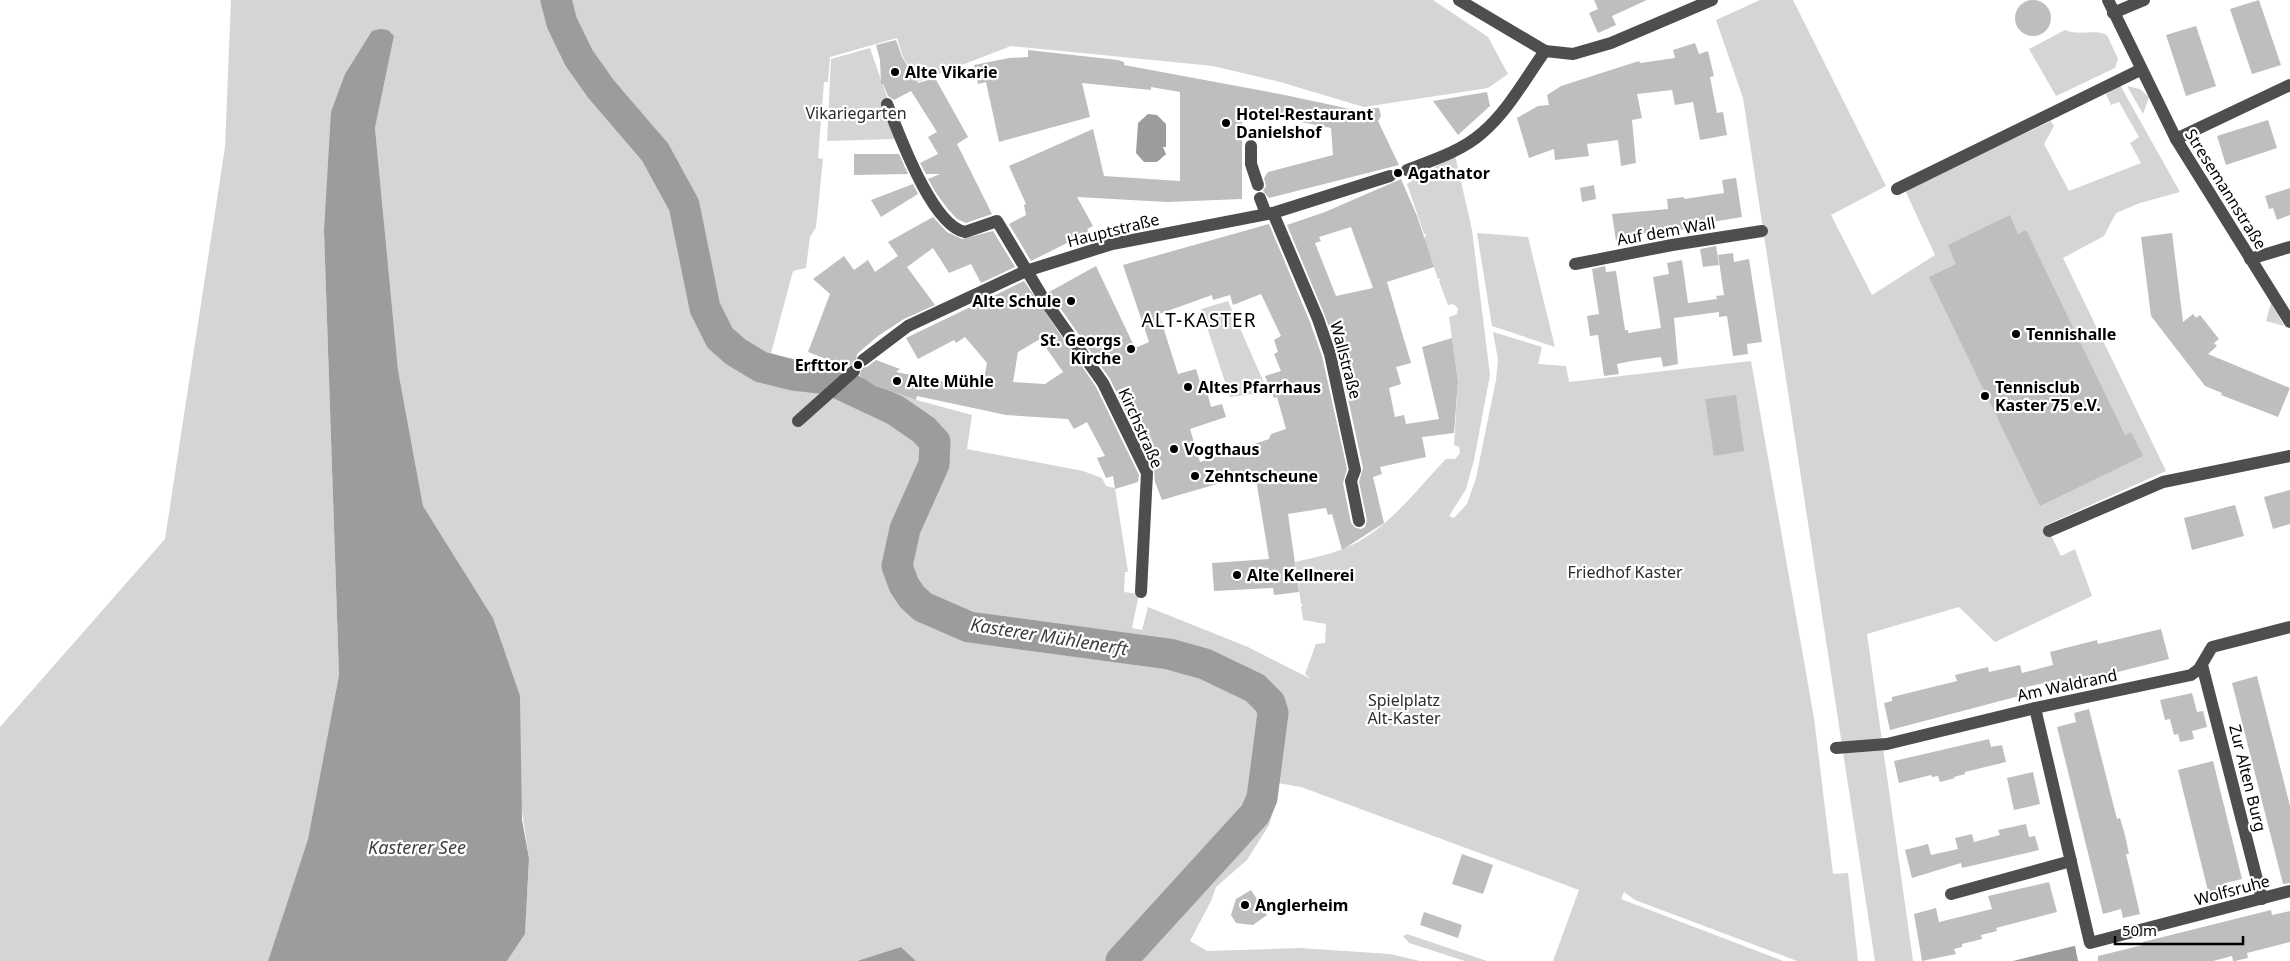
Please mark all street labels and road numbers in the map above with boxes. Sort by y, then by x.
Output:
street label: Stresemannstraße [2180,125,2272,253]
street label: Hauptstraße [1065,208,1161,252]
street label: Auf dem Wall [1615,212,1717,250]
street label: Wallstraße [1325,319,1367,401]
street label: Kirchstraße [1114,384,1168,472]
street label: Am Waldrand [2015,664,2119,706]
street label: Zur Alten Burg [2224,722,2272,834]
street label: Wolfsruhe [2192,869,2272,911]

